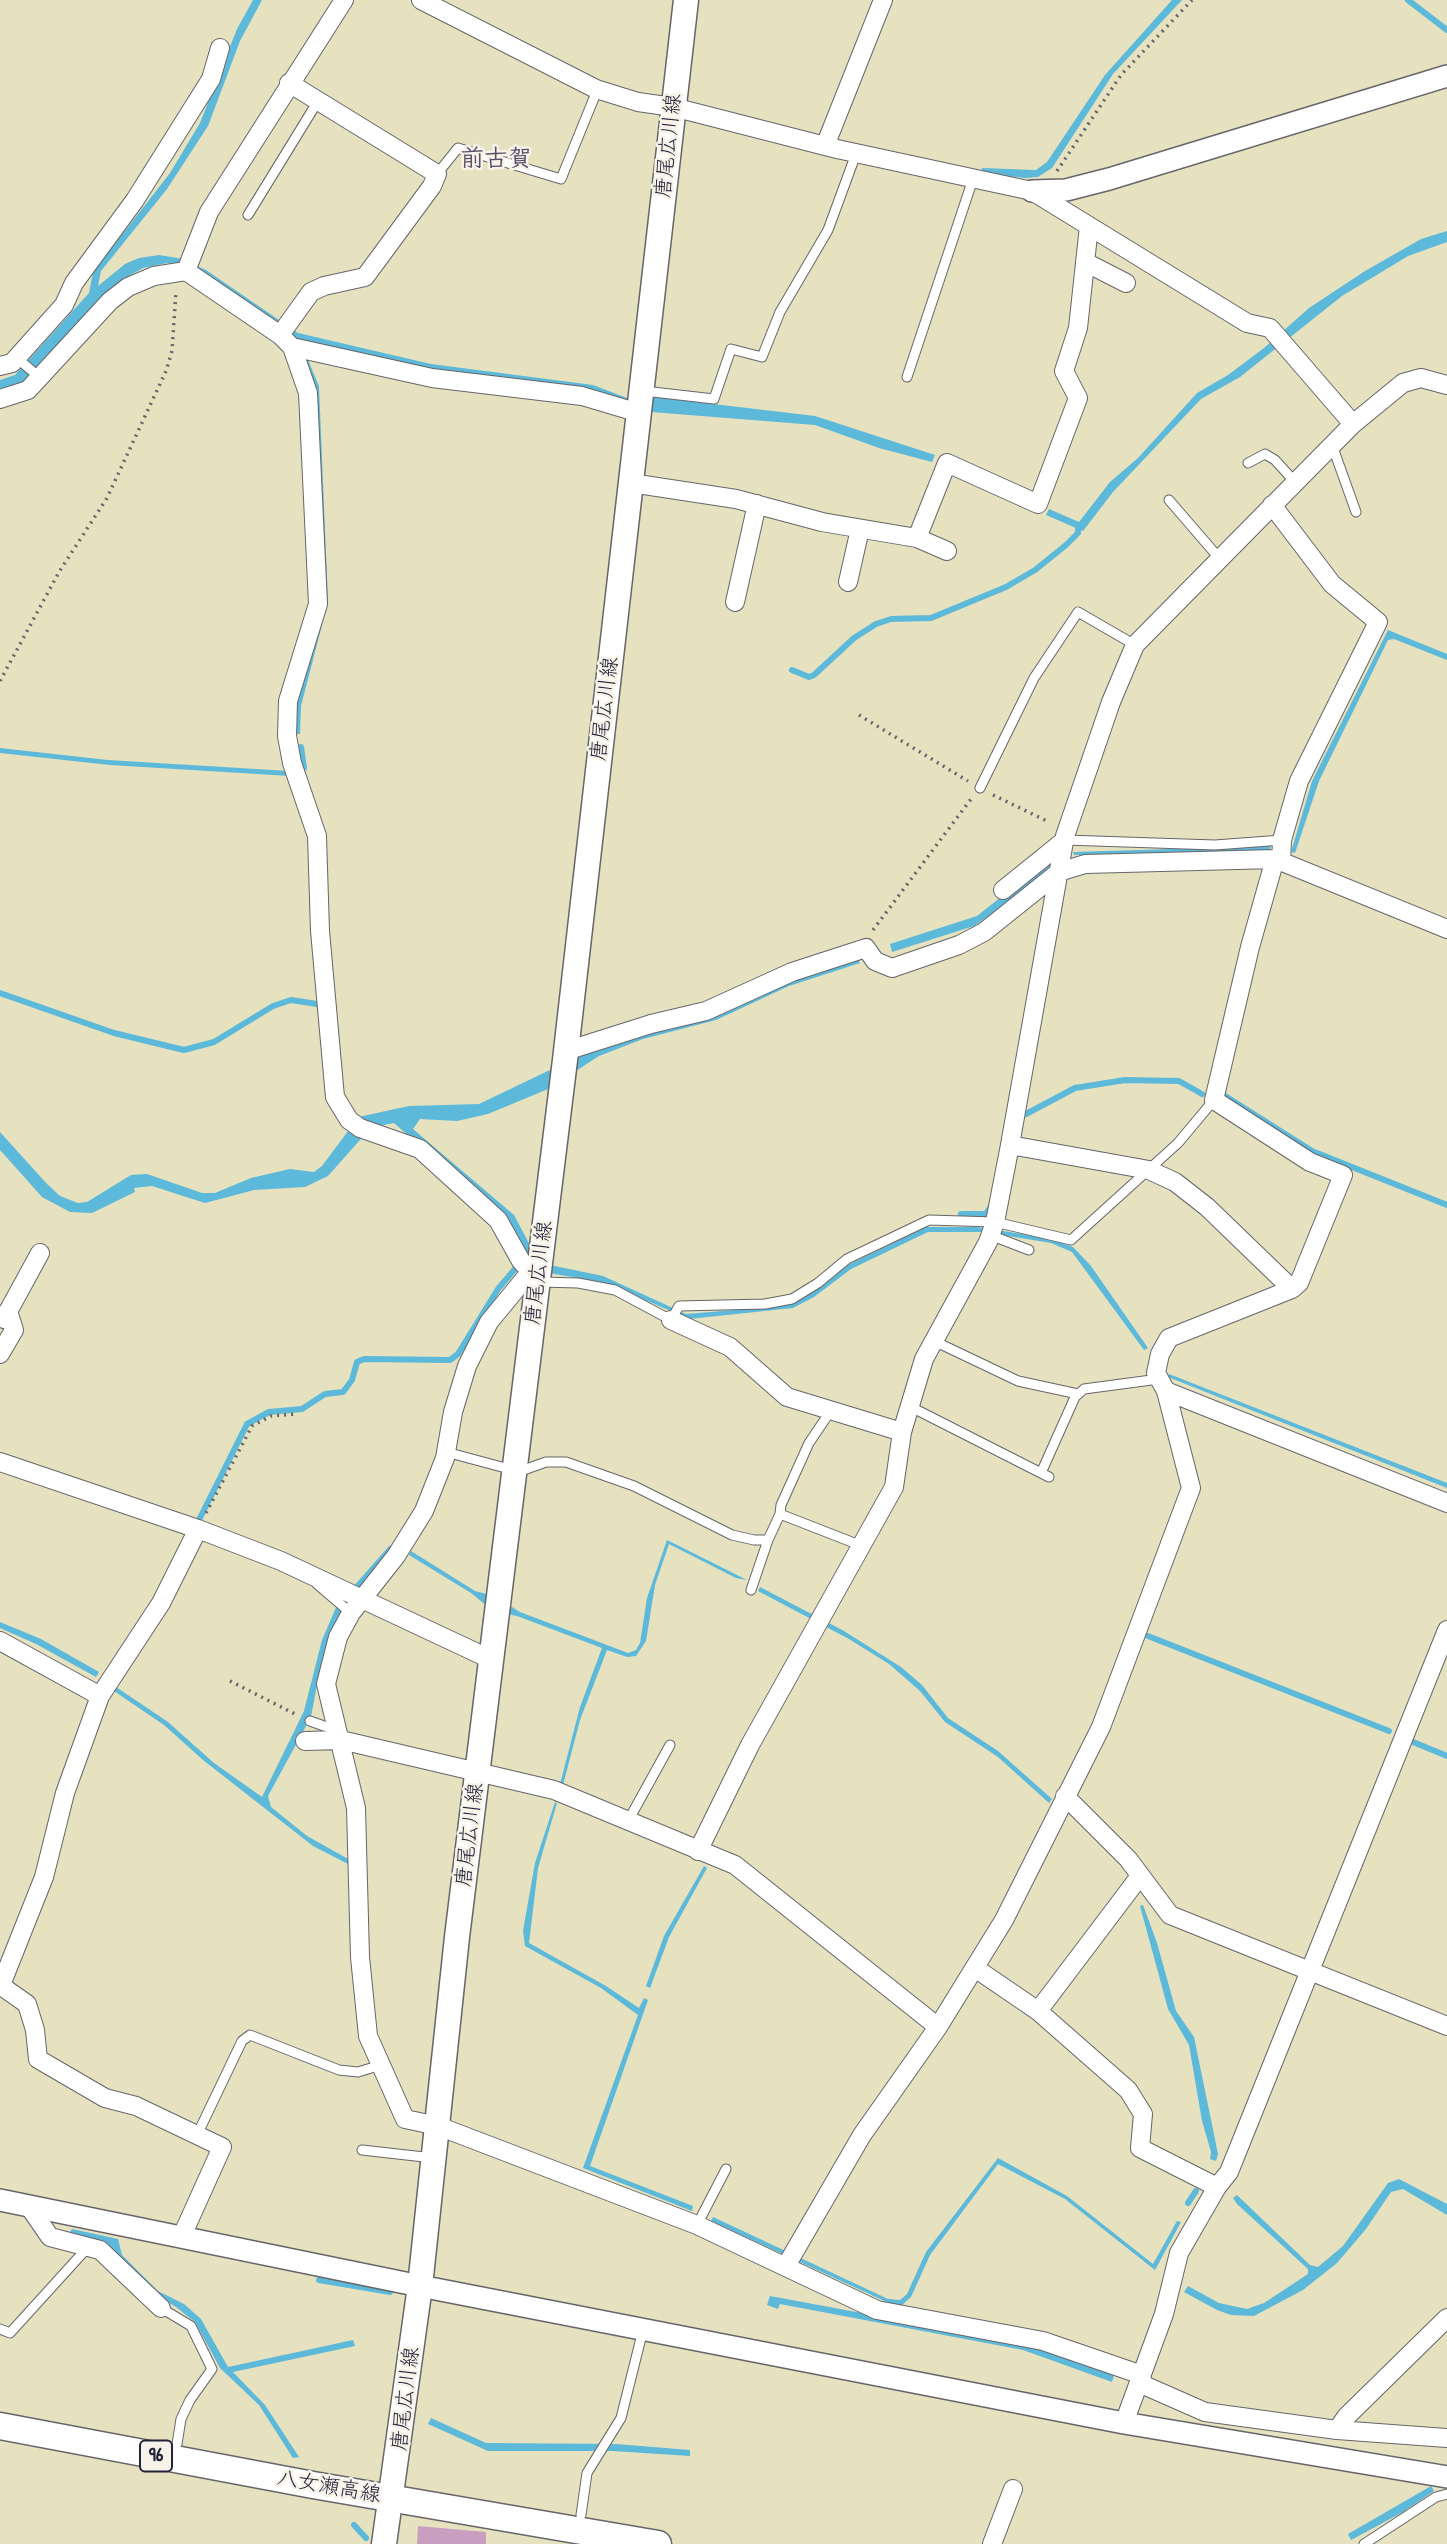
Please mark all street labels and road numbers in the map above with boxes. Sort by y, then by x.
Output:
street label: 唐尾広川線 [651,92,687,200]
street label: 唐尾広川線 [586,655,624,763]
street label: 唐尾広川線 [520,1219,558,1327]
street label: 唐尾広川線 [451,1781,489,1889]
street label: 唐尾広川線 [387,2345,425,2453]
road number: 96 [140,2440,172,2472]
street label: 八女瀬高線 [275,2465,383,2509]

